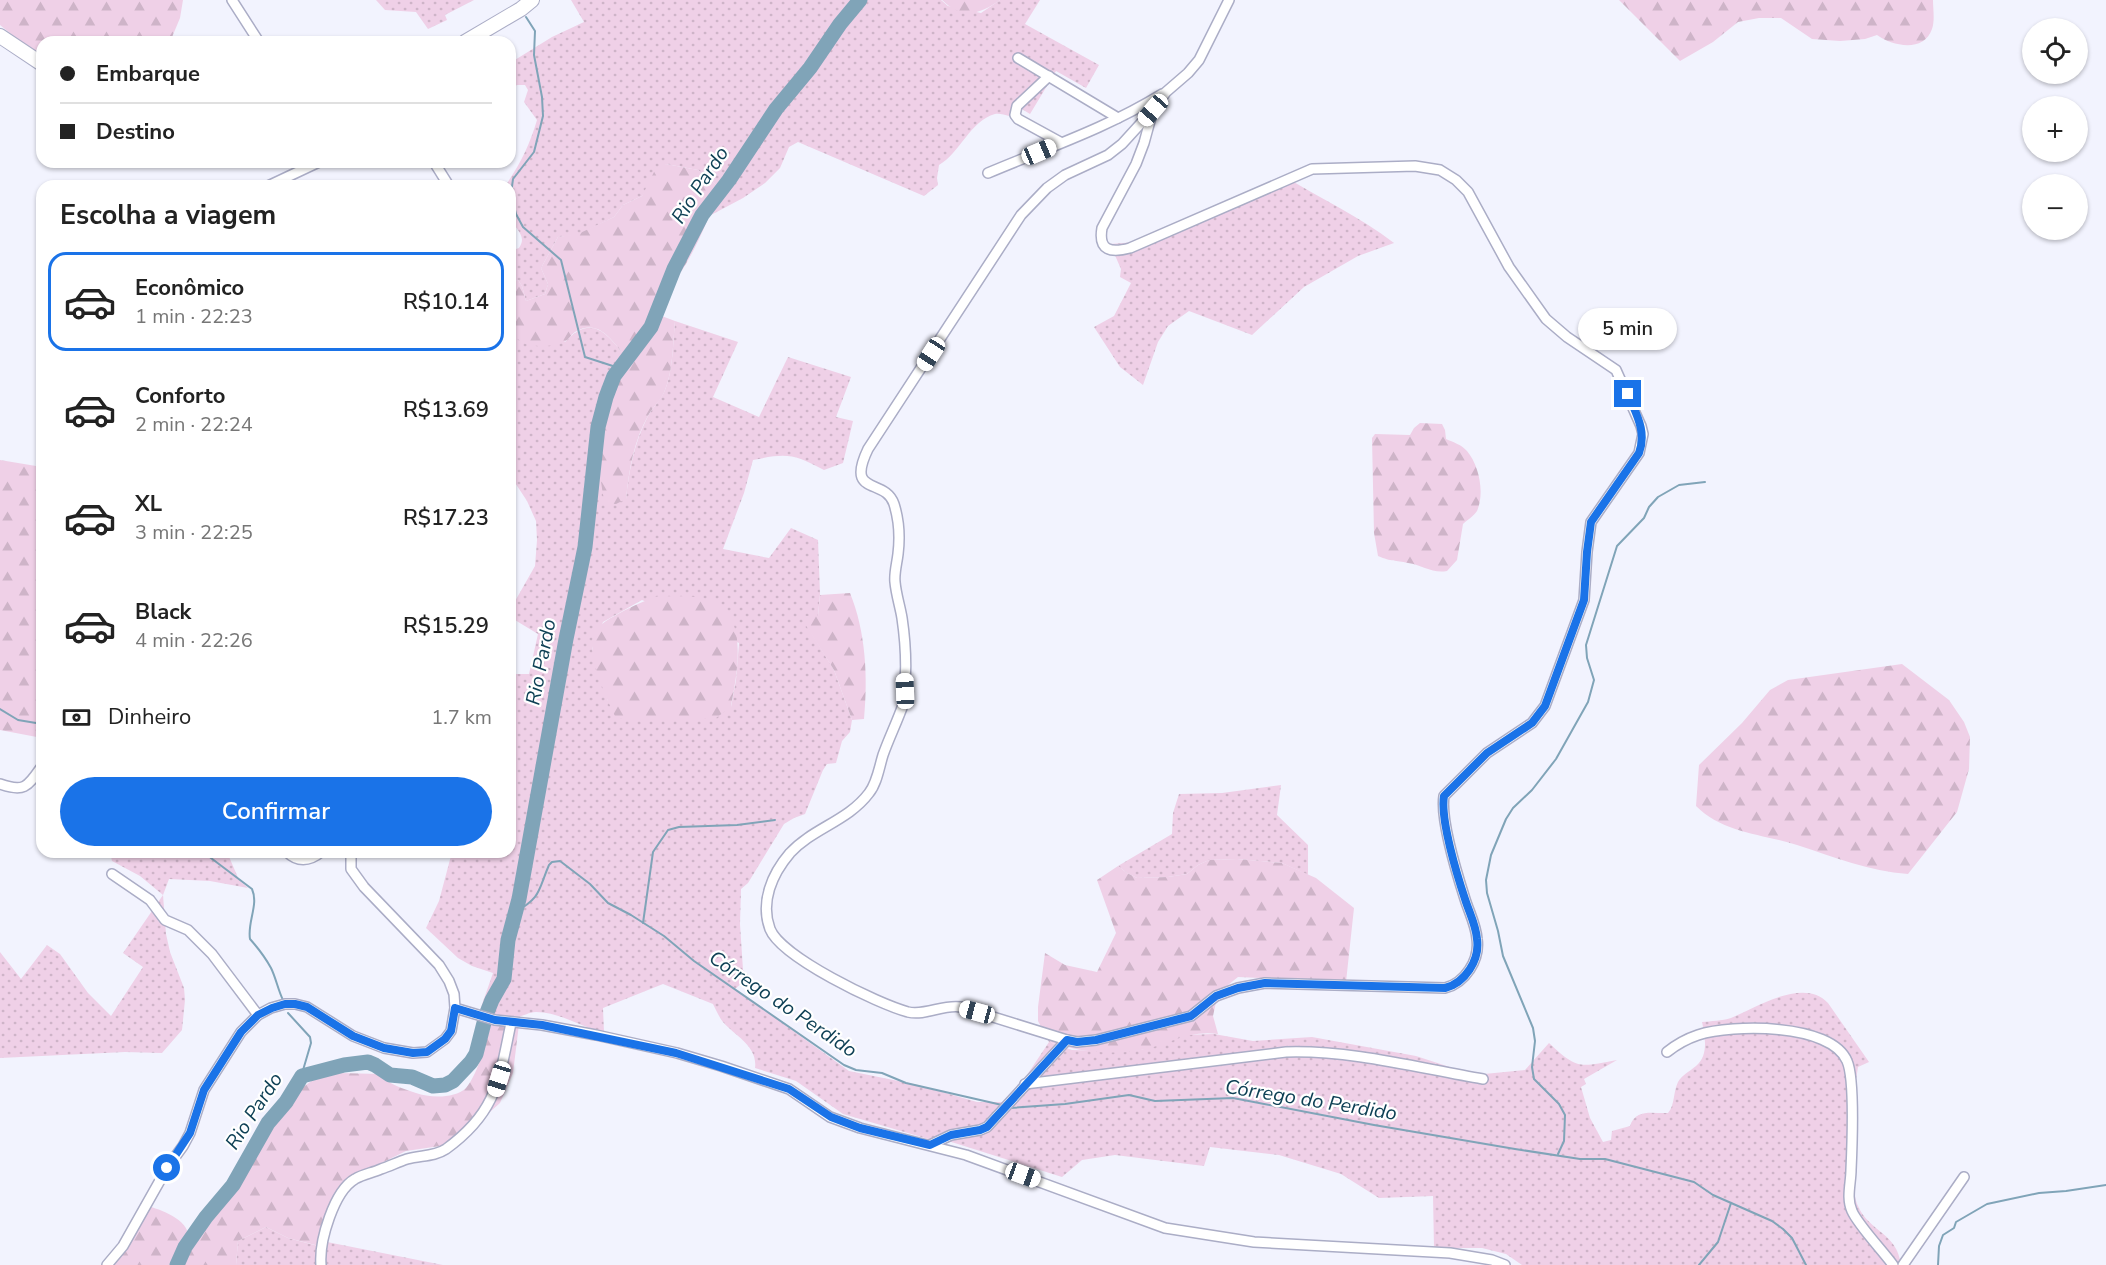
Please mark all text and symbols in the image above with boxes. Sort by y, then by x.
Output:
map controls [2022,18,2088,240]
button: locate [2022,18,2088,84]
text: Embarque [96,59,200,89]
car [1134,91,1172,129]
button: + [2022,96,2088,162]
text: Destino [96,117,175,147]
car [1019,137,1059,167]
water label: Rio Pardo [665,141,735,229]
button: − [2022,174,2088,240]
text: Escolha a viagem [60,197,276,234]
text: Econômico [135,273,244,303]
icon: car [63,275,117,329]
text: R$10.14 [403,287,489,317]
text: 1 min · 22:23 [135,303,253,330]
callout: 5 min [1578,307,1678,349]
text: 5 min [1602,315,1653,342]
car [914,334,948,374]
route end [1614,380,1641,407]
text: Conforto [135,381,225,411]
icon: car [63,383,117,437]
text: R$13.69 [403,395,489,425]
text: 2 min · 22:24 [135,411,253,438]
text: XL [135,489,162,519]
icon: car [63,491,117,545]
text: R$17.23 [403,503,489,533]
text: 3 min · 22:25 [135,519,253,546]
text: Black [135,597,191,627]
icon: car [63,599,117,653]
text: R$15.29 [403,611,489,641]
water label: Rio Pardo [519,617,563,707]
text: 4 min · 22:26 [135,627,253,654]
car [895,673,915,709]
icon: cash [60,701,93,734]
text: Dinheiro [108,702,191,732]
text: 1.7 km [431,704,492,731]
button: Confirmar [60,777,492,846]
water label: Córrego do Perdido [703,944,863,1064]
car [957,999,997,1025]
car [485,1059,513,1099]
water label: Rio Pardo [219,1067,289,1155]
water label: Córrego do Perdido [1223,1073,1399,1127]
route start [153,1154,180,1181]
car [1003,1160,1043,1190]

